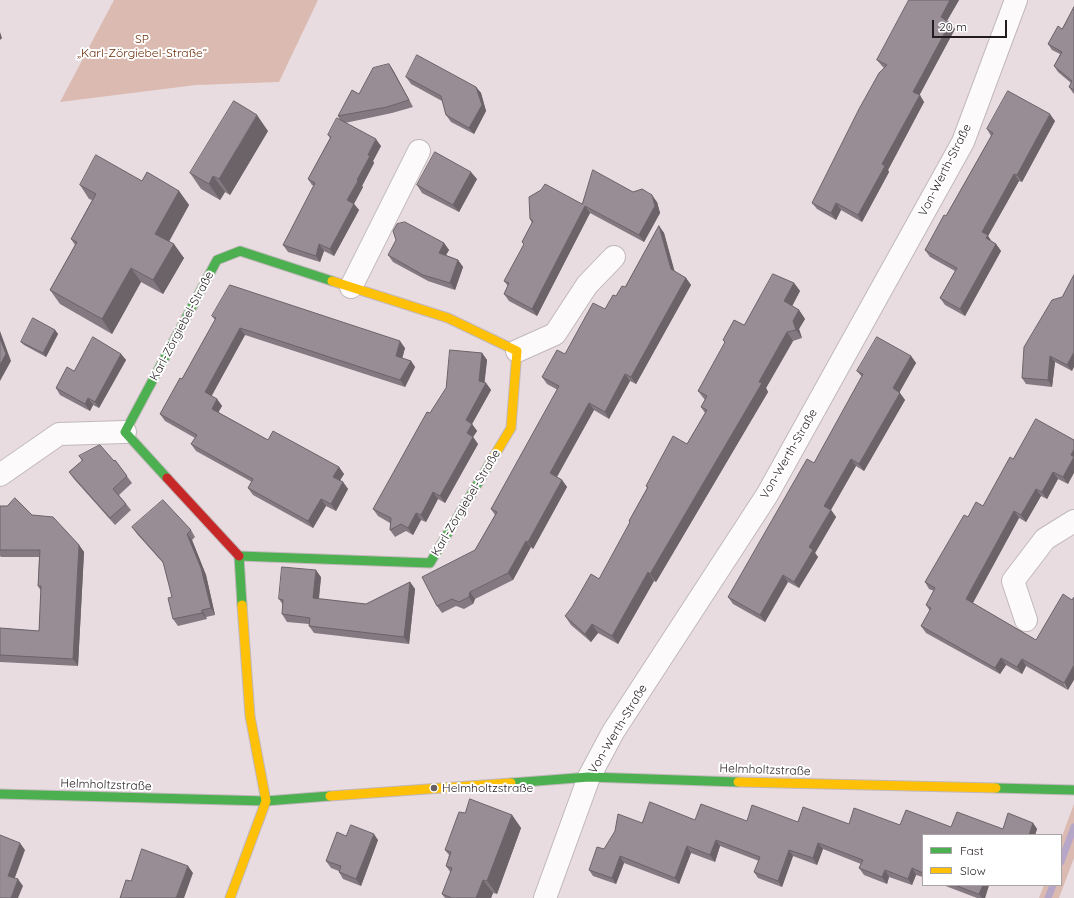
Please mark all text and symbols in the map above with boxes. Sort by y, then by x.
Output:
scale bar [934,12,1009,38]
text: 20 m [939,19,967,34]
park label: SP „Karl-Zörgiebel-Straße“ [77,32,207,60]
street label: Von-Werth-Straße [916,121,974,219]
street label: Karl-Zörgiebel-Straße [147,269,217,383]
street label: Von-Werth-Straße [757,406,821,502]
street label: Karl-Zörgiebel-Straße [428,447,504,559]
street label: Von-Werth-Straße [586,682,650,776]
street label: Helmholtzstraße [719,761,811,779]
street label: Helmholtzstraße [60,776,152,794]
place label: Helmholtzstraße [442,781,533,795]
marker: Helmholtzstraße [429,783,439,793]
legend [922,834,1062,886]
text: Fast [960,843,984,858]
text: Slow [960,863,986,878]

